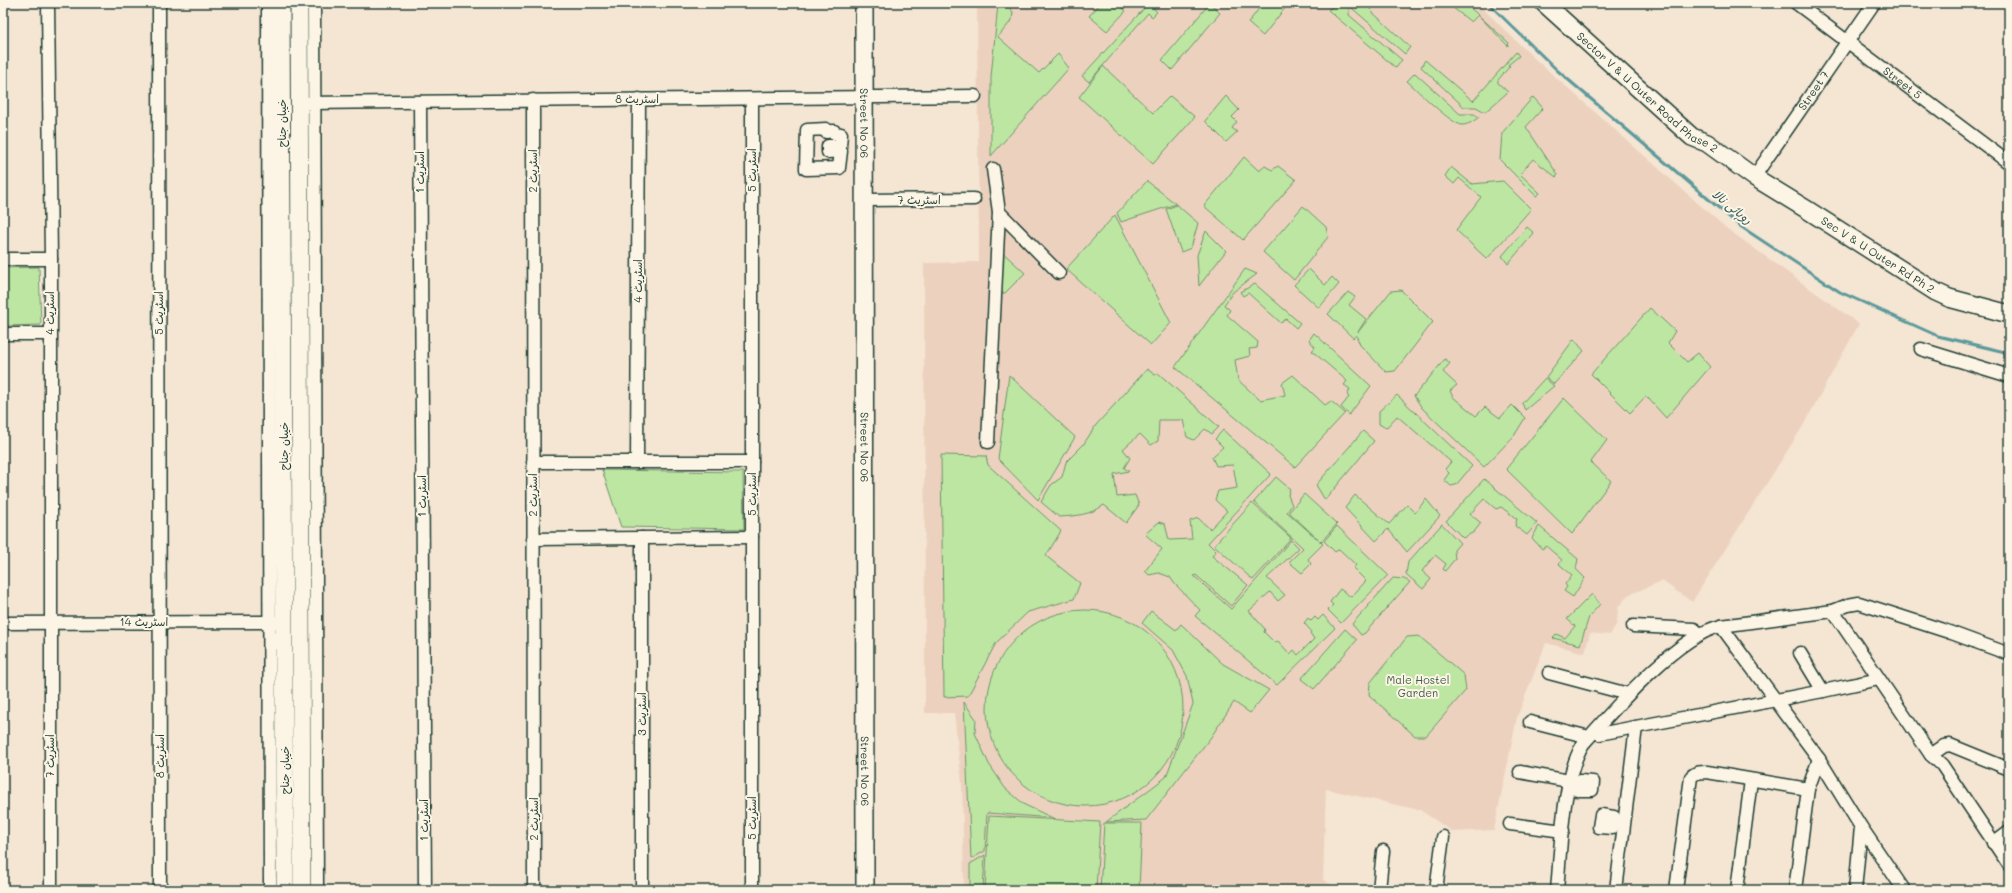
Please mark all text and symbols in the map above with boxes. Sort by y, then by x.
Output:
street label: Sector V & U Outer Road Phase 2 [1574,28,1721,156]
street label: Street 5 [1880,63,1925,102]
street label: Street 7 [1794,68,1832,113]
street label: Street No 06 [857,88,872,158]
street label: اسٹریٹ 8 [615,91,659,106]
street label: خیبان جناح [274,99,290,147]
street label: اسٹریٹ 5 [744,148,759,192]
street label: اسٹریٹ 2 [525,149,540,193]
street label: اسٹریٹ 1 [412,151,427,193]
water label: روہائی نالا [1708,185,1756,229]
street label: اسٹریٹ 7 [897,192,941,207]
street label: Sec V & U Outer Rd Ph 2 [1819,213,1938,296]
street label: اسٹریٹ 4 [630,259,645,303]
street label: اسٹریٹ 4 [42,291,57,335]
street label: اسٹریٹ 5 [151,291,166,335]
street label: Street No 06 [857,412,873,482]
street label: خیبان جناح [276,422,292,470]
street label: اسٹریٹ 5 [744,472,759,516]
street label: اسٹریٹ 2 [525,473,540,517]
street label: اسٹریٹ 1 [414,475,429,517]
street label: اسٹریٹ 14 [120,614,168,629]
park label: Male Hostel Garden [1387,672,1449,700]
street label: اسٹریٹ 3 [634,692,649,736]
street label: اسٹریٹ 7 [42,734,57,778]
street label: اسٹریٹ 8 [152,734,167,778]
street label: Street No 06 [858,736,873,806]
street label: خیبان جناح [277,746,293,794]
street label: اسٹریٹ 5 [744,796,759,840]
street label: اسٹریٹ 2 [526,797,541,841]
street label: اسٹریٹ 1 [416,799,431,841]

